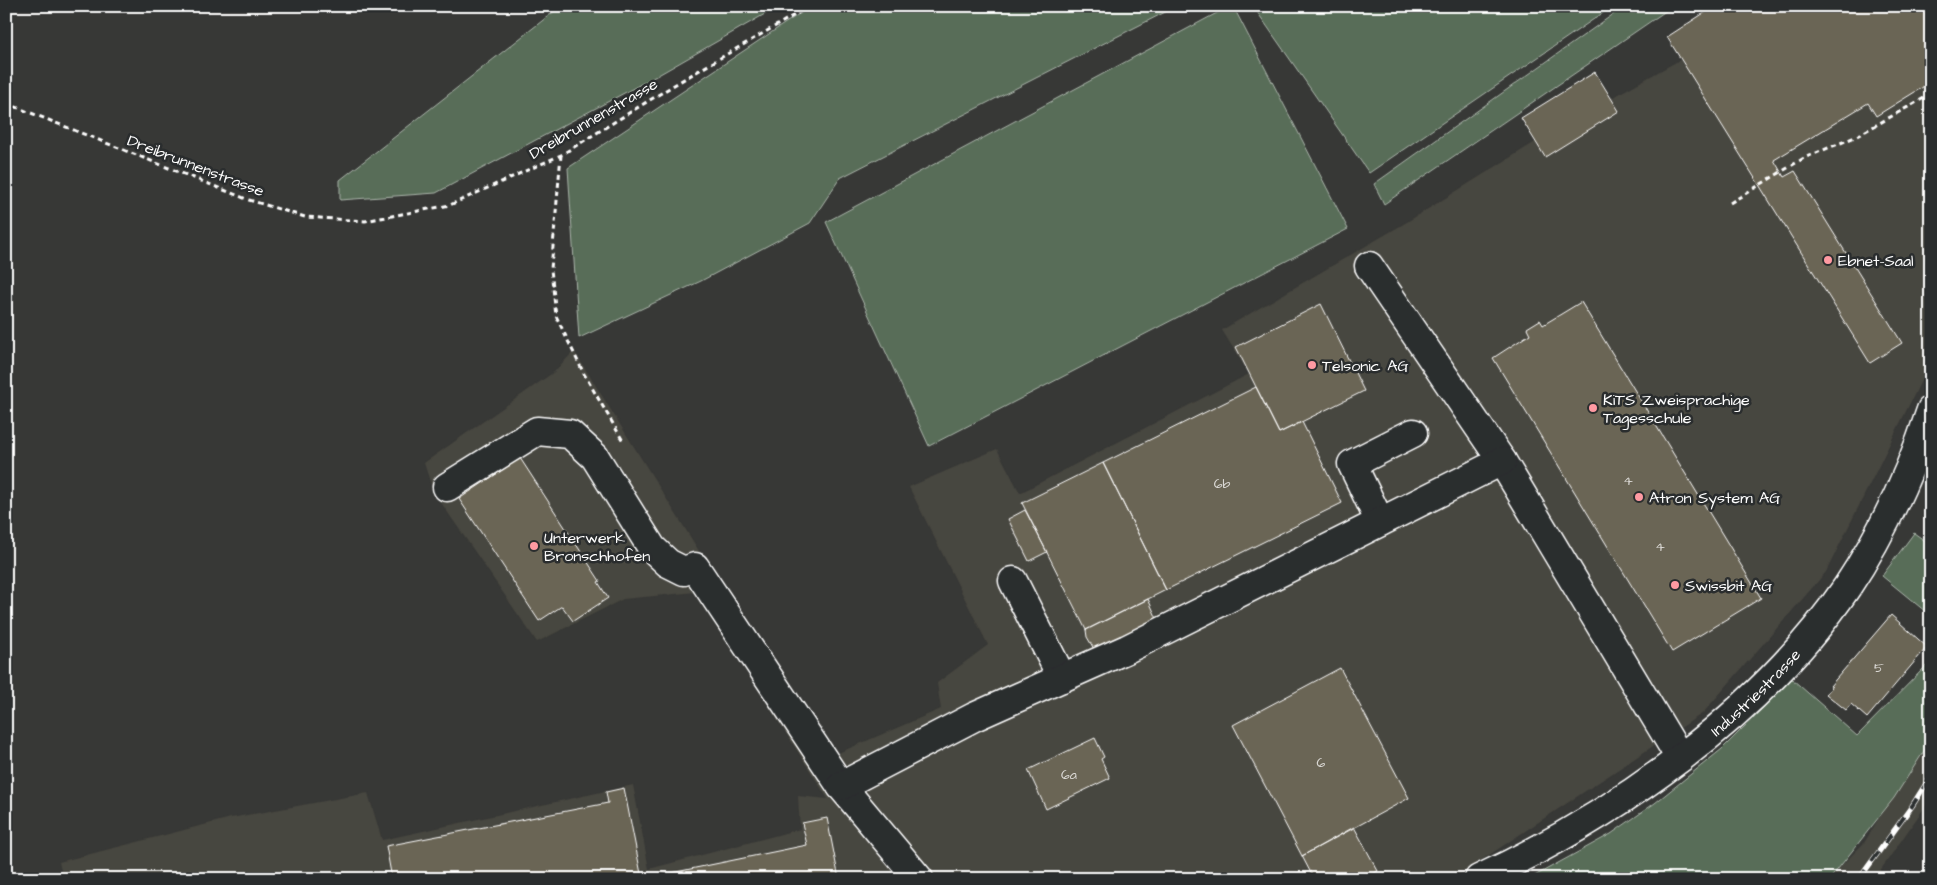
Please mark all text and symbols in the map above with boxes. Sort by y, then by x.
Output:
street label: Dreibrunnenstrasse [525,73,662,165]
street label: Dreibrunnenstrasse [124,130,268,202]
place label: Ebnet-Saal [1838,250,1914,272]
marker: Ebnet-Saal [1822,254,1834,266]
place label: Telsonic AG [1322,355,1408,377]
marker: Telsonic AG [1306,359,1318,371]
place label: KiTS Zweisprachige Tagesschule [1603,389,1750,430]
marker: KiTS Zweisprachige Tagesschule [1587,402,1599,414]
house number: 4 [1623,471,1633,491]
house number: 6b [1214,474,1230,494]
place label: Atron System AG [1649,487,1780,510]
marker: Atron System AG [1633,491,1645,503]
place label: Unterwerk Bronschhofen [544,527,650,567]
house number: 4 [1655,537,1665,557]
marker: Unterwerk Bronschhofen [528,540,540,552]
place label: Swissbit AG [1685,575,1772,597]
marker: Swissbit AG [1669,579,1681,591]
street label: Industriestrasse [1706,644,1806,742]
house number: 5 [1874,658,1884,678]
house number: 6 [1317,753,1326,773]
house number: 6a [1061,765,1077,785]

